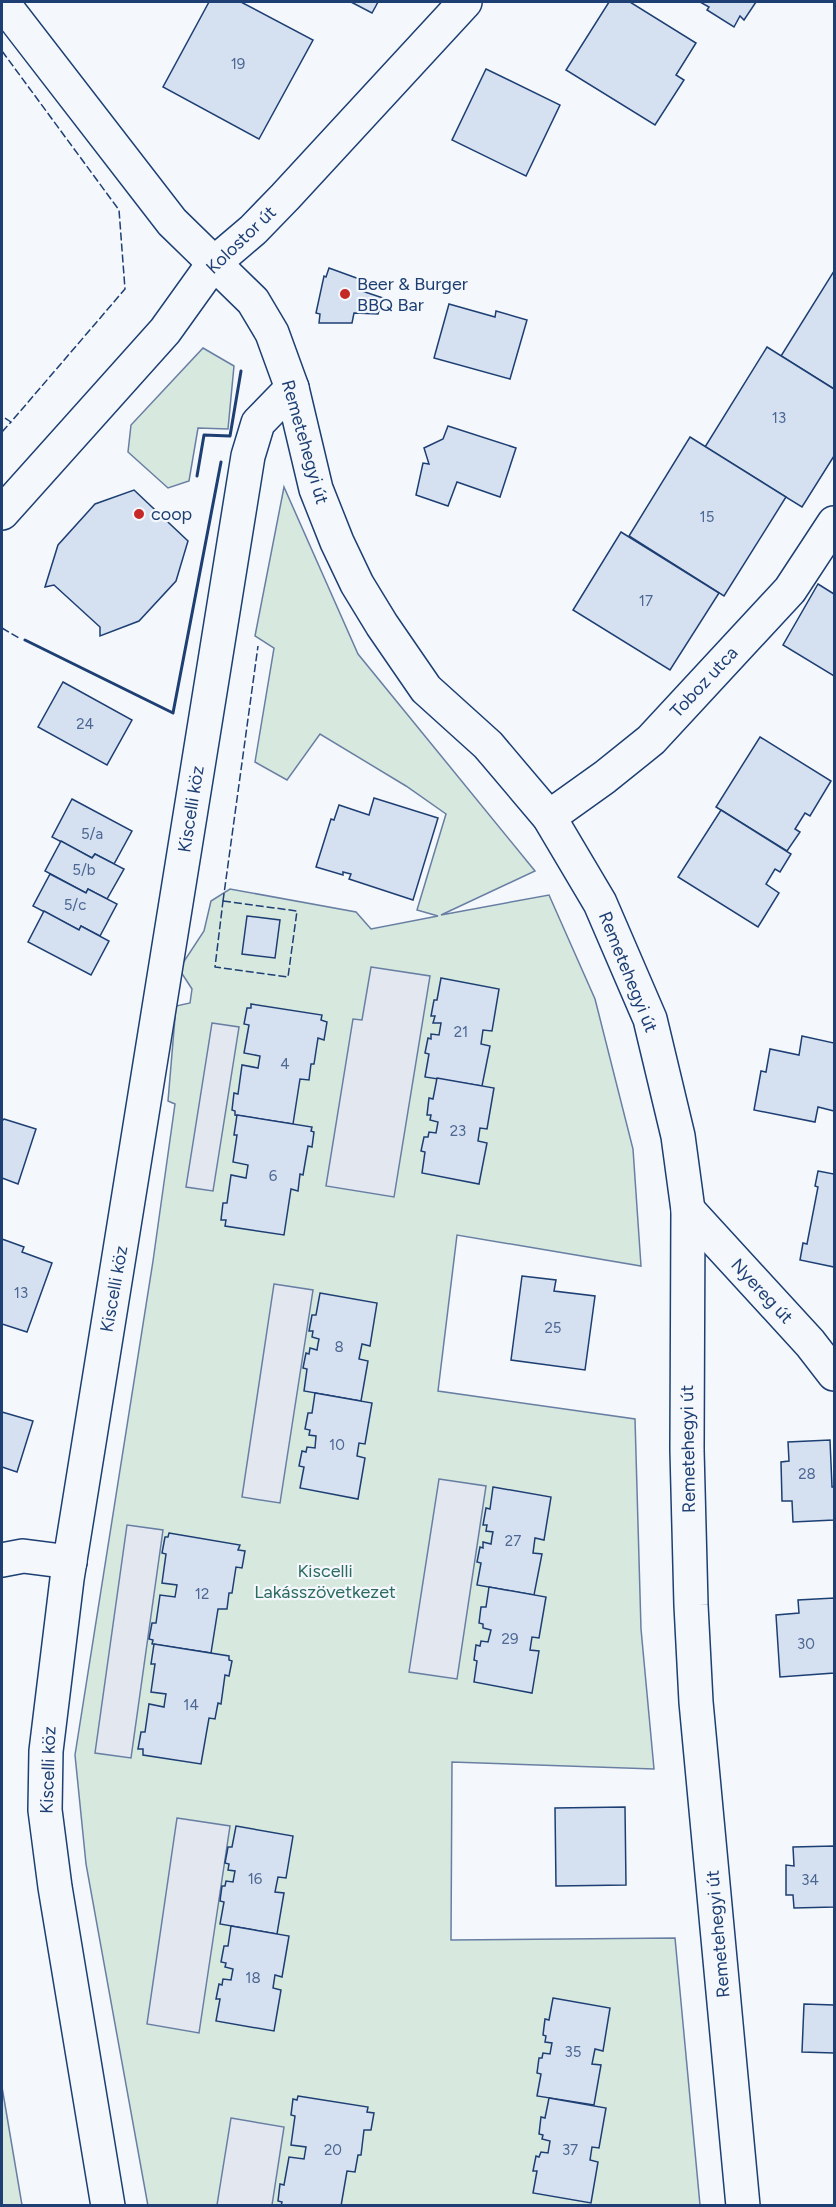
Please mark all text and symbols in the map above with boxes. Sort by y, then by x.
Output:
house number: 19 [231,55,245,73]
street label: Kolostor út [201,201,281,279]
place label: Beer & Burger BBQ Bar [357,273,468,316]
marker: Beer & Burger BBQ Bar [338,287,352,301]
street label: Remetehegyi út [277,377,333,507]
house number: 13 [772,409,786,427]
place label: coop [151,503,192,525]
marker: coop [132,507,146,521]
house number: 15 [700,508,714,526]
house number: 17 [639,592,653,610]
street label: Toboz utca [666,642,742,722]
house number: 24 [76,715,94,733]
street label: Kiscelli köz [173,764,209,854]
house number: 5/a [81,825,103,843]
house number: 5/b [72,861,96,879]
house number: 5/c [64,896,86,914]
street label: Remetehegyi út [594,908,662,1036]
house number: 21 [454,1023,468,1041]
house number: 4 [280,1055,290,1073]
house number: 23 [450,1122,466,1140]
house number: 6 [269,1167,278,1185]
street label: Kiscelli köz [96,1244,132,1334]
street label: Nyereg út [726,1254,798,1328]
house number: 13 [14,1284,28,1302]
house number: 25 [544,1319,562,1337]
house number: 8 [334,1338,344,1356]
street label: Remetehegyi út [676,1385,700,1513]
house number: 10 [329,1436,345,1454]
house number: 28 [798,1465,816,1483]
house number: 27 [505,1532,521,1550]
park label: Kiscelli Lakásszövetkezet [254,1560,396,1603]
house number: 12 [195,1585,209,1603]
house number: 29 [502,1630,518,1648]
house number: 30 [797,1635,815,1653]
house number: 14 [183,1696,199,1714]
street label: Kiscelli köz [35,1726,61,1814]
street label: Remetehegyi út [701,1869,735,1999]
house number: 16 [248,1870,263,1888]
house number: 34 [801,1871,819,1889]
house number: 18 [245,1969,261,1987]
house number: 35 [565,2043,581,2061]
house number: 20 [324,2141,342,2159]
house number: 37 [562,2141,578,2159]

